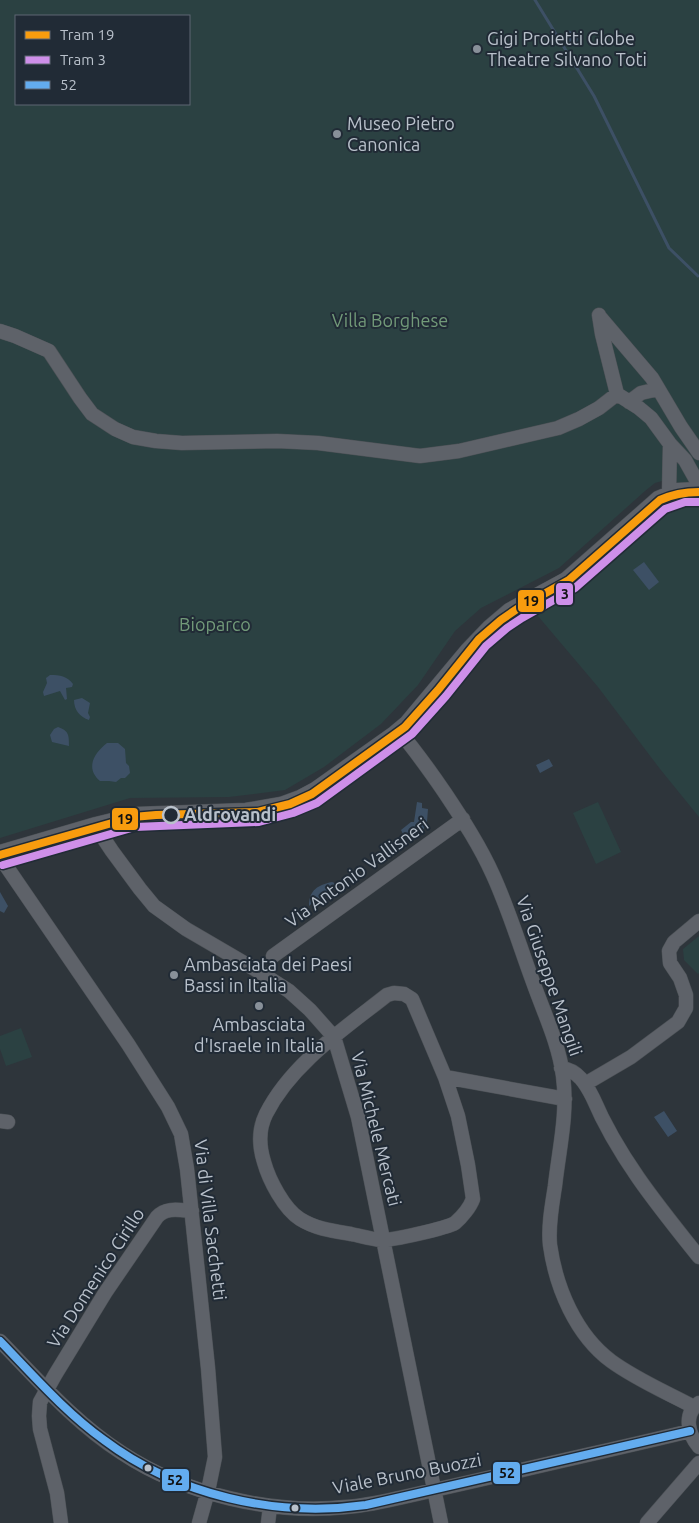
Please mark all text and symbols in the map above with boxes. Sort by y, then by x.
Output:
legend [15,15,190,105]
text: Tram 19 [60,26,115,43]
place label: Gigi Proietti Globe Theatre Silvano Toti [487,28,647,69]
marker: Gigi Proietti Globe Theatre Silvano Toti [471,43,483,55]
text: Tram 3 [60,51,106,68]
text: 52 [60,76,77,93]
place label: Museo Pietro Canonica [347,113,455,154]
marker: Museo Pietro Canonica [331,128,343,140]
park label: Villa Borghese [332,310,448,330]
line badge: 3 [555,582,574,606]
text: 3 [561,586,569,602]
line badge: 19 [517,589,545,613]
text: 19 [523,593,539,609]
park label: Bioparco [179,614,251,634]
place label: Aldrovandi [184,804,276,824]
marker: Aldrovandi [162,806,180,824]
line badge: 19 [111,807,139,831]
text: 19 [117,811,133,827]
street label: Via Antonio Vallisneri [281,814,432,931]
street label: Via Giuseppe Mangili [513,893,587,1058]
place label: Ambasciata dei Paesi Bassi in Italia [184,954,352,995]
marker: Ambasciata dei Paesi Bassi in Italia [168,969,180,981]
marker: Ambasciata d'Israele in Italia [253,1000,265,1012]
place label: Ambasciata d'Israele in Italia [194,1014,324,1055]
street label: Via Michele Mercati [348,1049,406,1208]
street label: Via di Villa Sacchetti [191,1138,231,1302]
street label: Via Domenico Cirillo [42,1204,148,1351]
street label: Viale Bruno Buozzi [331,1449,483,1497]
line badge: 52 [492,1461,521,1485]
unlabelled marker [143,1463,153,1473]
text: 52 [499,1465,515,1481]
line badge: 52 [161,1468,190,1492]
text: 52 [167,1472,183,1488]
unlabelled marker [290,1503,300,1513]

